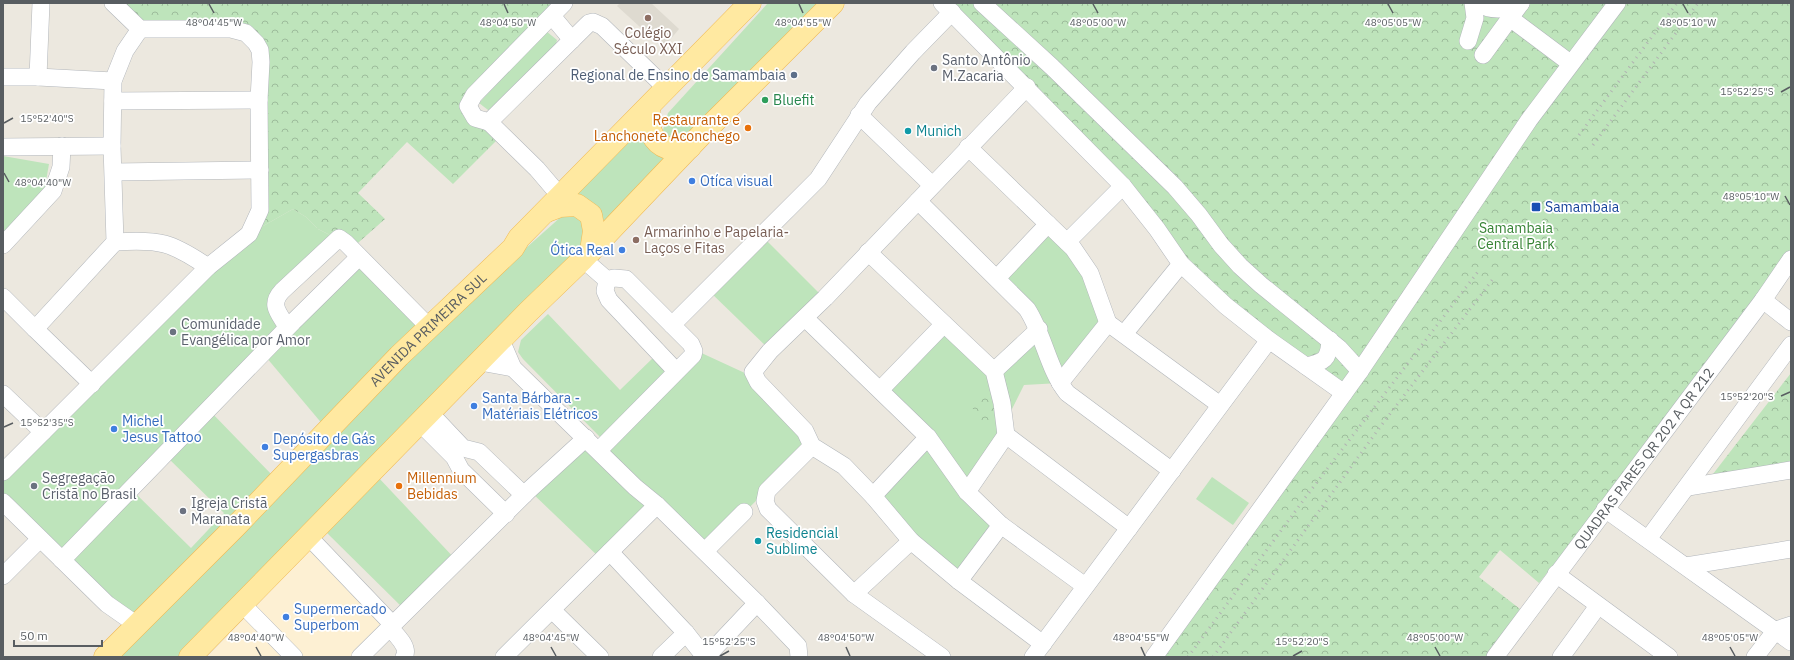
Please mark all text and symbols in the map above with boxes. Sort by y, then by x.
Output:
marker: Colégio Século XXI [643,13,653,23]
text: 48°04'45"W [186,16,242,29]
text: 48°04'50"W [480,16,536,29]
text: 48°04'55"W [775,16,831,29]
text: 48°05'00"W [1070,16,1126,29]
text: 48°05'05"W [1365,16,1421,29]
text: 48°05'10"W [1660,16,1716,29]
place label: Colégio Século XXI [614,24,682,58]
place label: Santo Antônio M.Zacaria [942,51,1031,85]
marker: Santo Antônio M.Zacaria [929,63,939,73]
place label: Regional de Ensino de Samambaia [570,66,787,84]
marker: Regional de Ensino de Samambaia [789,70,799,80]
text: 15°52'25"S [1720,85,1774,98]
place label: Bluefit [773,91,815,109]
marker: Bluefit [760,95,770,105]
place label: Restaurante e Lanchonete Aconchego [594,111,740,145]
text: 15°52'40"S [20,112,74,125]
place label: Munich [916,122,962,140]
marker: Restaurante e Lanchonete Aconchego [743,123,753,133]
marker: Munich [903,126,913,136]
place label: Otíca visual [700,172,773,190]
text: 48°04'40"W [15,176,71,189]
marker: Otíca visual [687,176,697,186]
text: 48°05'10"W [1723,190,1779,203]
place label: Samambaia [1545,198,1620,216]
marker: Samambaia [1530,201,1542,213]
park label: Samambaia Central Park [1477,219,1555,253]
place label: Armarinho e Papelaria- Laços e Fitas [644,223,789,257]
marker: Armarinho e Papelaria- Laços e Fitas [631,235,641,245]
place label: Ótica Real [550,240,614,259]
marker: Ótica Real [617,245,627,255]
street label: AVENIDA PRIMEIRA SUL [366,269,490,390]
place label: Comunidade Evangélica por Amor [181,315,310,349]
marker: Comunidade Evangélica por Amor [168,327,178,337]
street label: QUADRAS PARES QR 202 A QR 212 [1570,364,1718,553]
place label: Santa Bárbara - Matériais Elétricos [482,389,598,423]
text: 15°52'20"S [1720,390,1774,403]
marker: Santa Bárbara - Matériais Elétricos [469,401,479,411]
place label: Michel Jesus Tattoo [122,412,202,446]
text: 15°52'35"S [20,416,74,429]
marker: Michel Jesus Tattoo [109,424,119,434]
place label: Depósito de Gás Supergasbras [273,430,376,464]
marker: Depósito de Gás Supergasbras [260,442,270,452]
place label: Segregação Cristã no Brasil [42,469,137,503]
place label: Millennium Bebidas [407,469,477,503]
marker: Segregação Cristã no Brasil [29,481,39,491]
marker: Millennium Bebidas [394,481,404,491]
place label: Igreja Cristã Maranata [191,494,268,528]
marker: Igreja Cristã Maranata [178,506,188,516]
place label: Residencial Sublime [766,524,839,558]
marker: Residencial Sublime [753,536,763,546]
place label: Supermercado Superbom [294,600,387,634]
marker: Supermercado Superbom [281,612,291,622]
scale bar [14,622,102,648]
text: 50 m [20,628,48,643]
text: 48°04'40"W [228,631,284,644]
text: 48°04'45"W [523,631,579,644]
text: 48°04'50"W [818,631,874,644]
text: 48°04'55"W [1113,631,1169,644]
text: 48°05'00"W [1407,631,1463,644]
text: 48°05'05"W [1702,631,1758,644]
text: 15°52'25"S [702,635,756,648]
text: 15°52'20"S [1275,635,1329,648]

